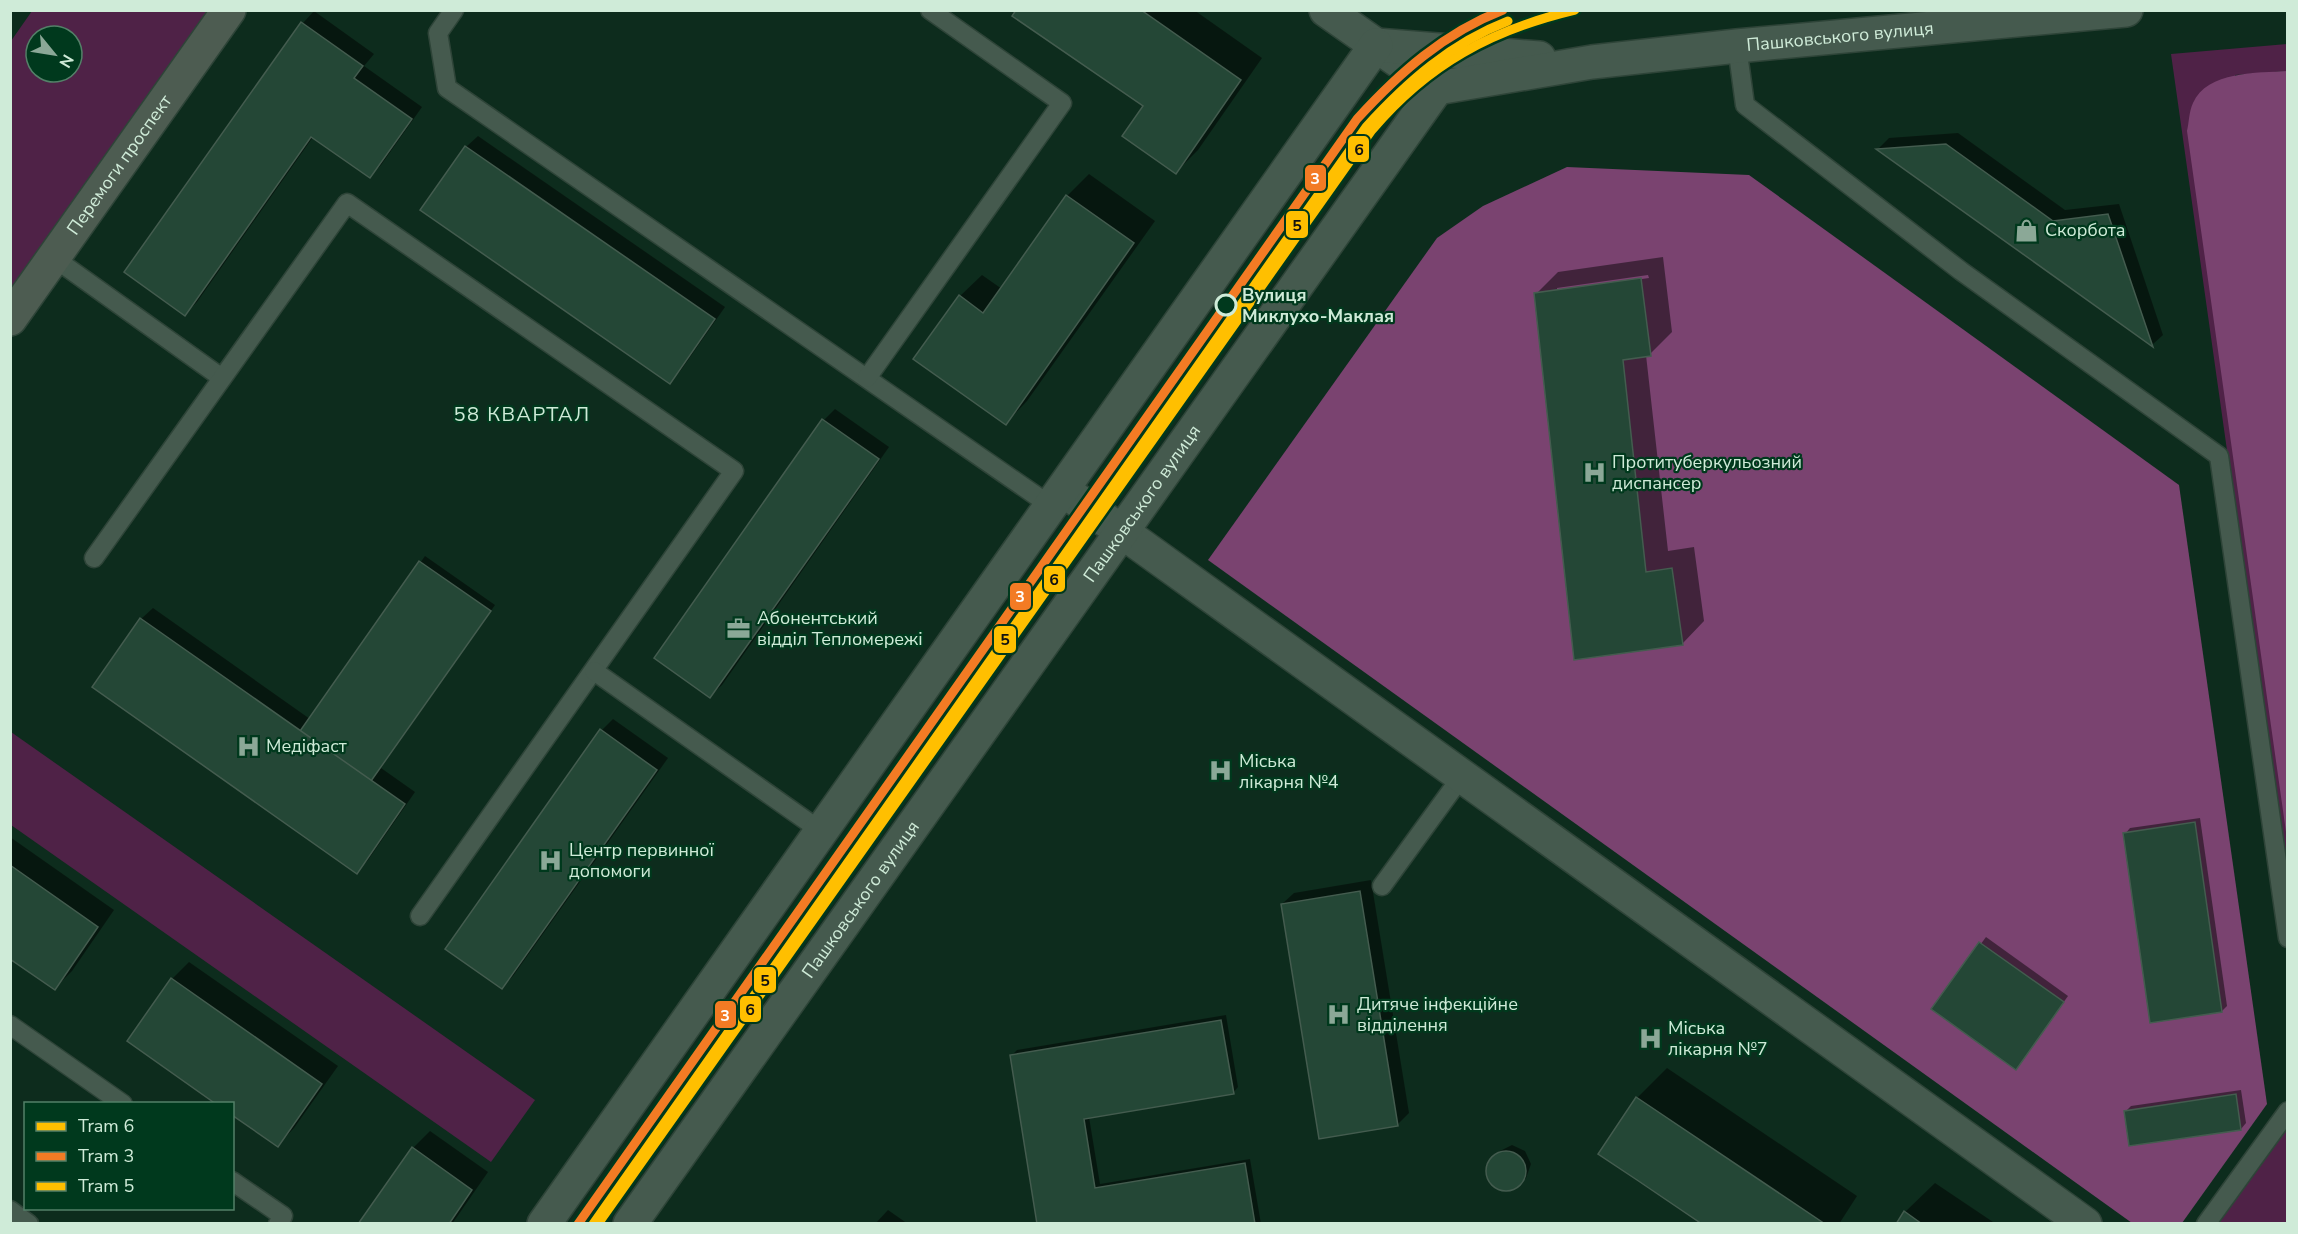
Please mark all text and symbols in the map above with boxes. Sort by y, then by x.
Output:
street label: Пашковського вулиця [1745,16,1935,57]
north arrow [24,24,84,84]
text: N [54,50,79,72]
street label: Перемоги проспект [61,90,177,240]
line badge: 6 [1347,135,1370,163]
text: 6 [1354,139,1364,161]
line badge: 3 [1304,164,1327,192]
text: 3 [1310,168,1320,190]
line badge: 5 [1285,210,1309,239]
text: 5 [1292,215,1302,237]
shop icon: Скорбота [2014,217,2040,243]
place label: Скорбота [2045,218,2126,242]
place label: Вулиця Миклухо-Маклая [1242,283,1394,328]
marker: Вулиця Миклухо-Маклая [1215,294,1237,316]
district label: 58 КВАРТАЛ [454,401,590,428]
street label: Пашковського вулиця [1078,420,1206,587]
place label: Протитуберкульозний диспансер [1612,450,1802,495]
hospital icon: Протитуберкульозний диспансер [1581,459,1607,485]
line badge: 6 [1043,565,1066,593]
text: 6 [1049,569,1059,591]
line badge: 3 [1009,582,1032,611]
text: 3 [1015,586,1025,608]
place label: Абонентський відділ Тепломережі [757,606,923,651]
office icon: Абонентський відділ Тепломережі [726,615,752,641]
line badge: 5 [993,625,1017,654]
text: 5 [1000,629,1010,651]
hospital icon: Медіфаст [235,733,261,759]
place label: Медіфаст [266,734,347,758]
place label: Міська лікарня №4 [1239,749,1339,794]
hospital icon: Міська лікарня №4 [1208,758,1234,784]
street label: Пашковського вулиця [796,816,925,983]
place label: Центр первинної допомоги [569,838,714,883]
hospital icon: Центр первинної допомоги [538,847,564,873]
line badge: 5 [753,966,777,994]
text: 5 [760,970,770,992]
place label: Дитяче інфекційне відділення [1357,992,1518,1037]
line badge: 6 [739,995,762,1023]
text: 6 [745,999,755,1021]
line badge: 3 [714,1000,737,1029]
hospital icon: Дитяче інфекційне відділення [1326,1001,1352,1027]
text: 3 [720,1005,730,1027]
place label: Міська лікарня №7 [1668,1016,1768,1061]
hospital icon: Міська лікарня №7 [1637,1025,1663,1051]
legend [24,1102,234,1210]
text: Tram 6 [78,1114,134,1138]
text: Tram 3 [78,1144,134,1168]
text: Tram 5 [78,1174,134,1198]

